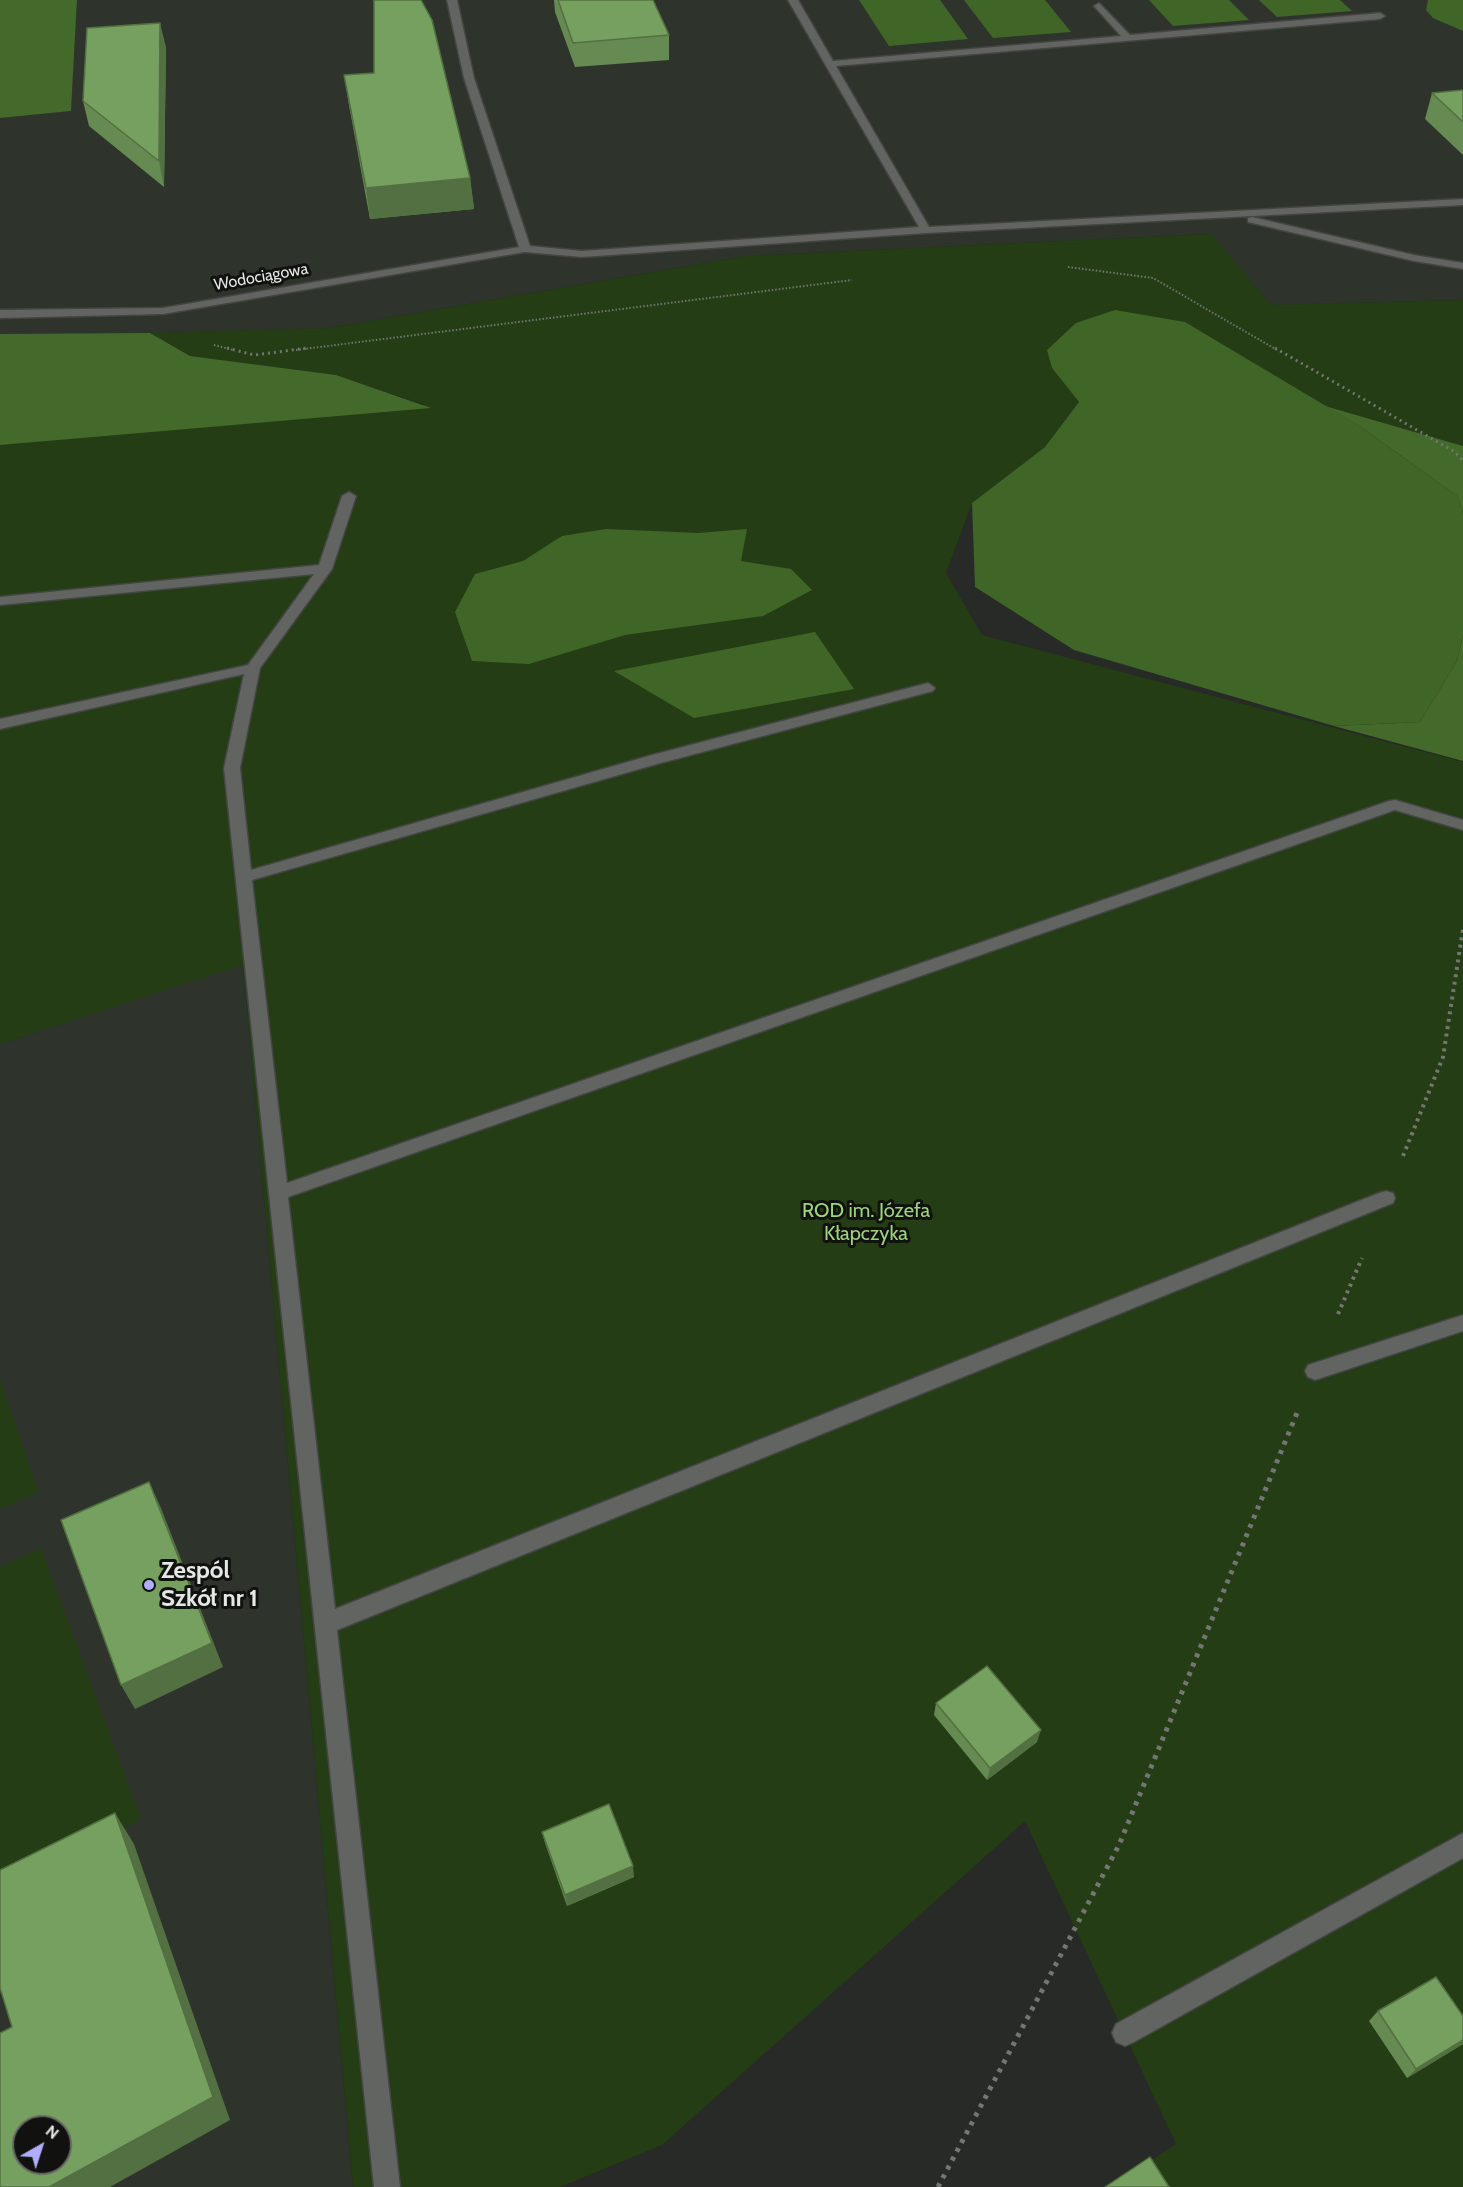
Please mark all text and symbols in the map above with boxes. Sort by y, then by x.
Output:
street label: Wodociągowa [212,259,310,295]
park label: ROD im. Józefa Kłapczyka [802,1199,930,1246]
place label: Zespól Szkół nr 1 [161,1557,258,1613]
marker: Zespól Szkół nr 1 [142,1578,156,1592]
north arrow [12,2115,72,2175]
text: N [42,2121,63,2143]

